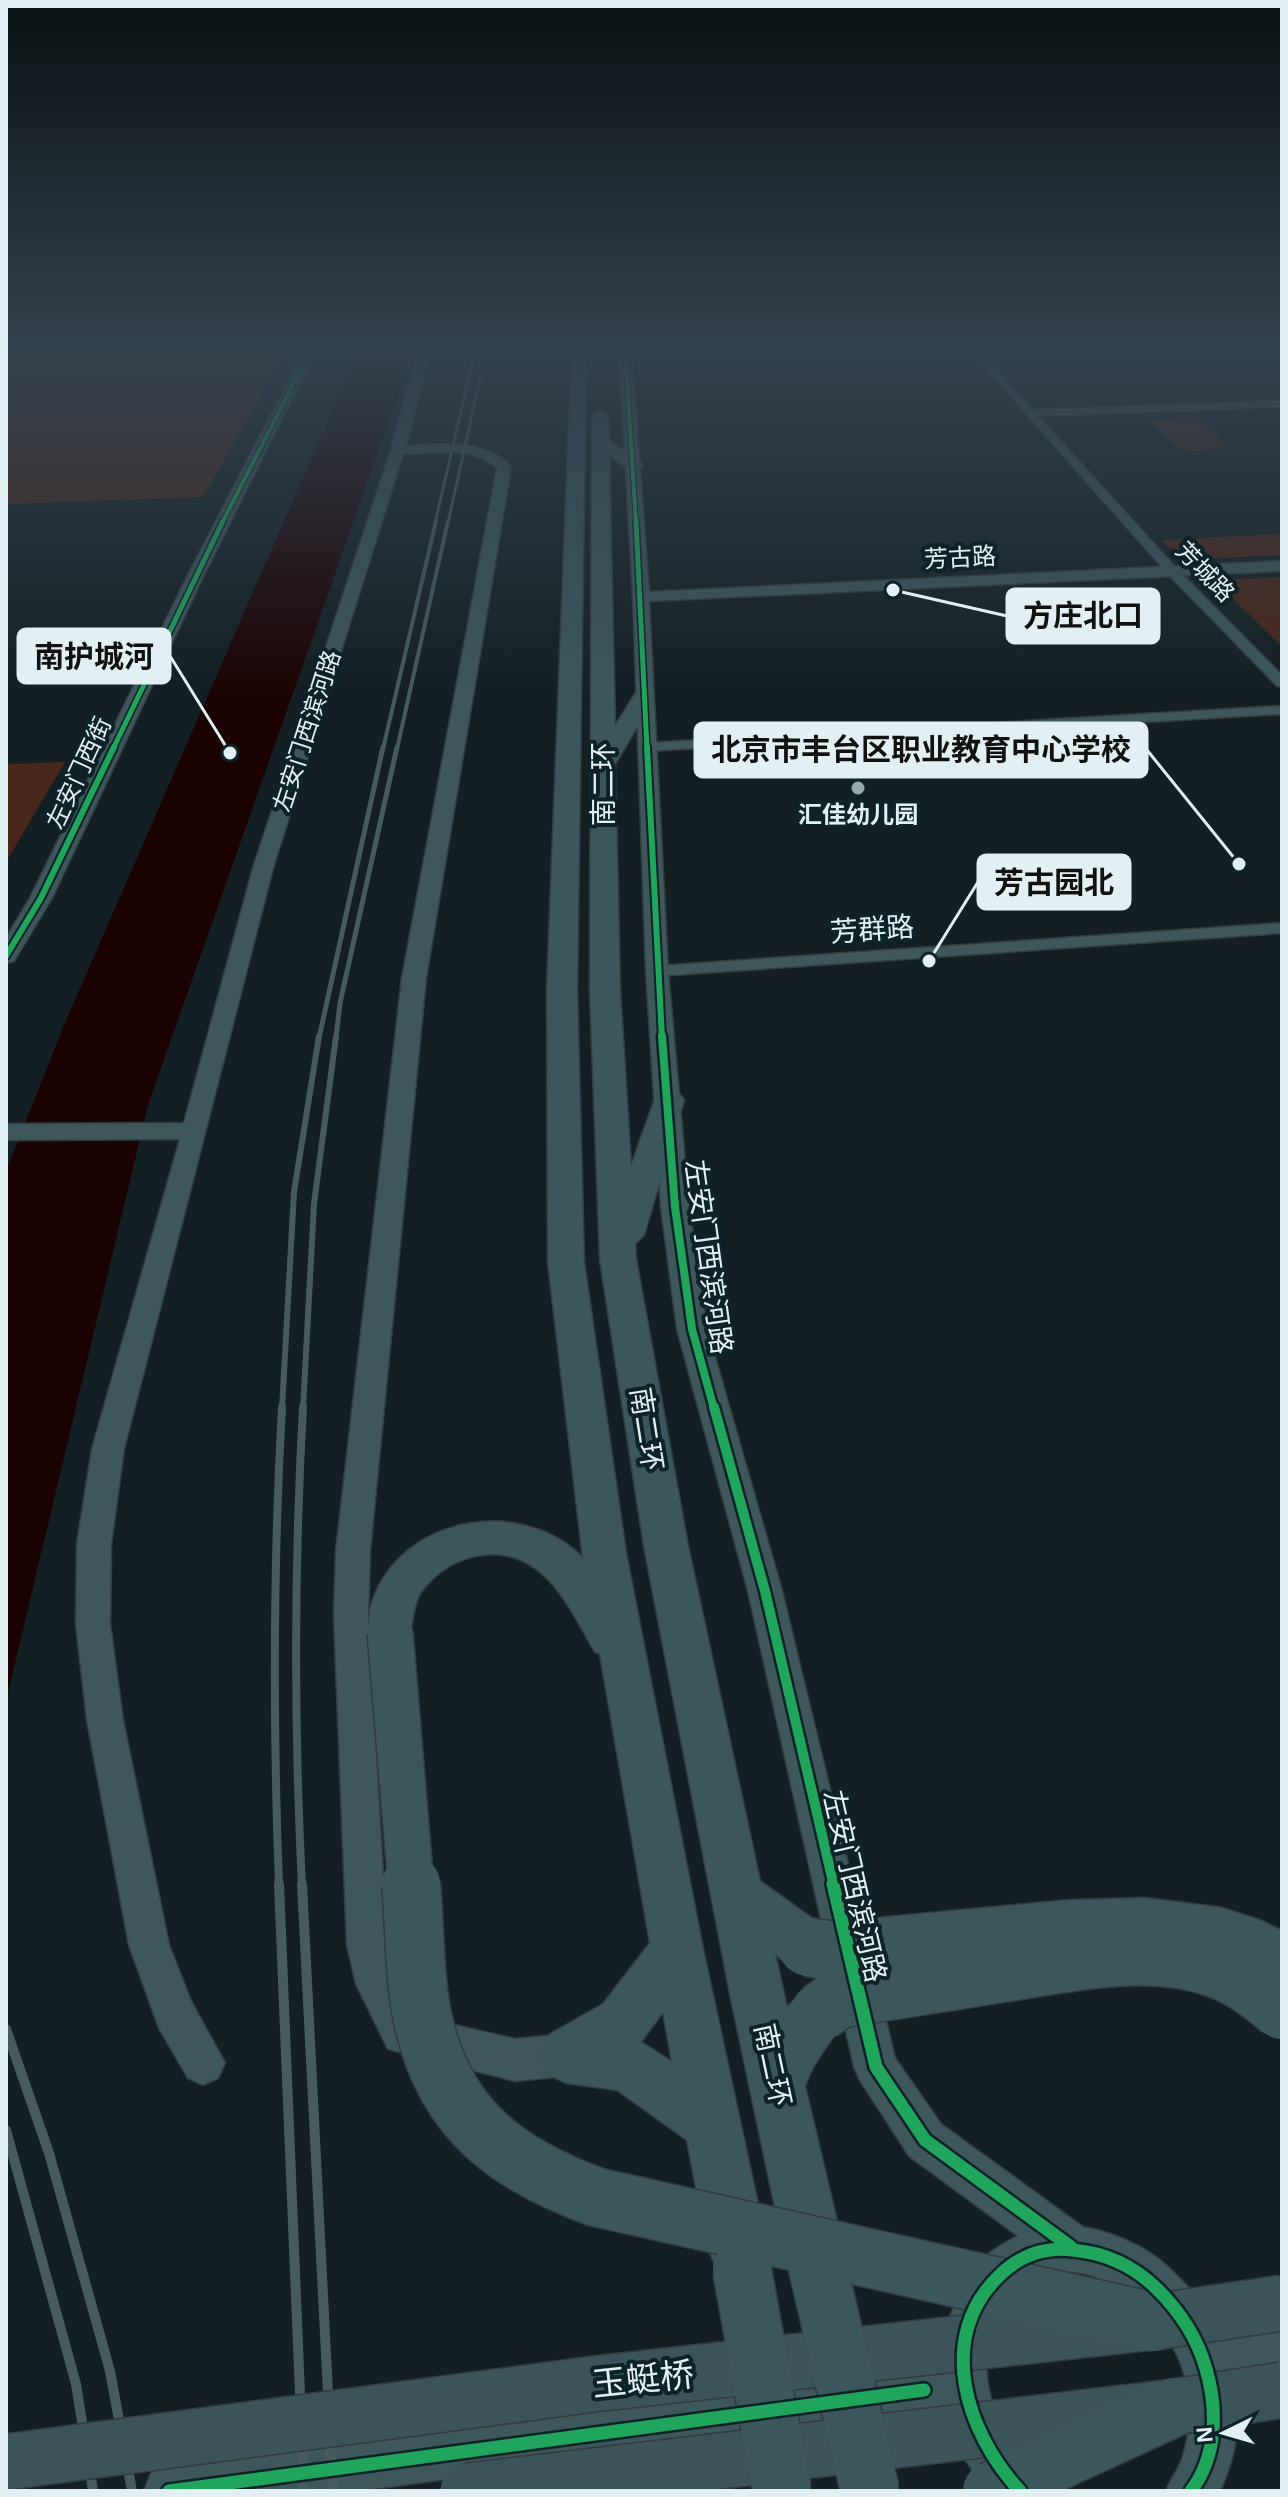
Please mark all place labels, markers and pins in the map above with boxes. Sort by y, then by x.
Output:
callout: 方庄北口 [1007,589,1159,643]
callout: 南护城河 [18,629,170,683]
callout: 北京市丰台区职业教育中心学校 [695,723,1147,777]
marker: 汇佳幼儿园 [849,779,867,797]
place label: 汇佳幼儿园 [798,801,918,828]
callout: 芳古园北 [978,855,1130,909]

